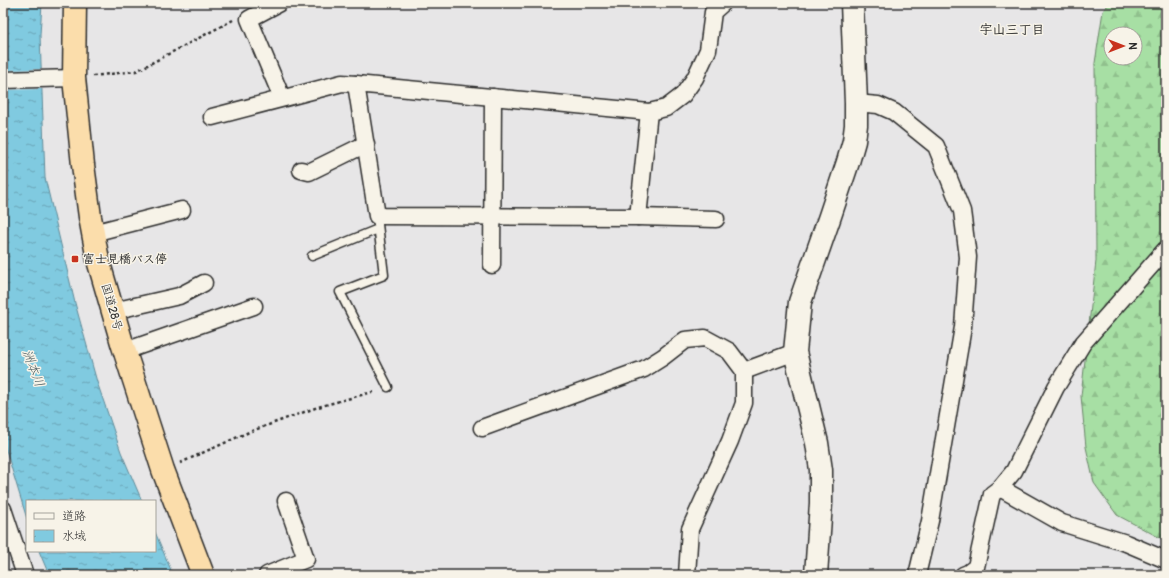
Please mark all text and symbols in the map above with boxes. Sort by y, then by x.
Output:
district label: 宇山三丁目 [979,22,1045,38]
north arrow [1103,26,1143,66]
text: N [1126,42,1139,50]
place label: 富士見橋バス停 [83,252,167,267]
marker: 富士見橋バス停 [70,254,80,264]
street label: 国道28号 [98,282,125,333]
water label: 洲本川 [19,347,48,389]
legend [26,500,156,552]
text: 道路 [62,509,86,524]
text: 水域 [62,529,86,544]

